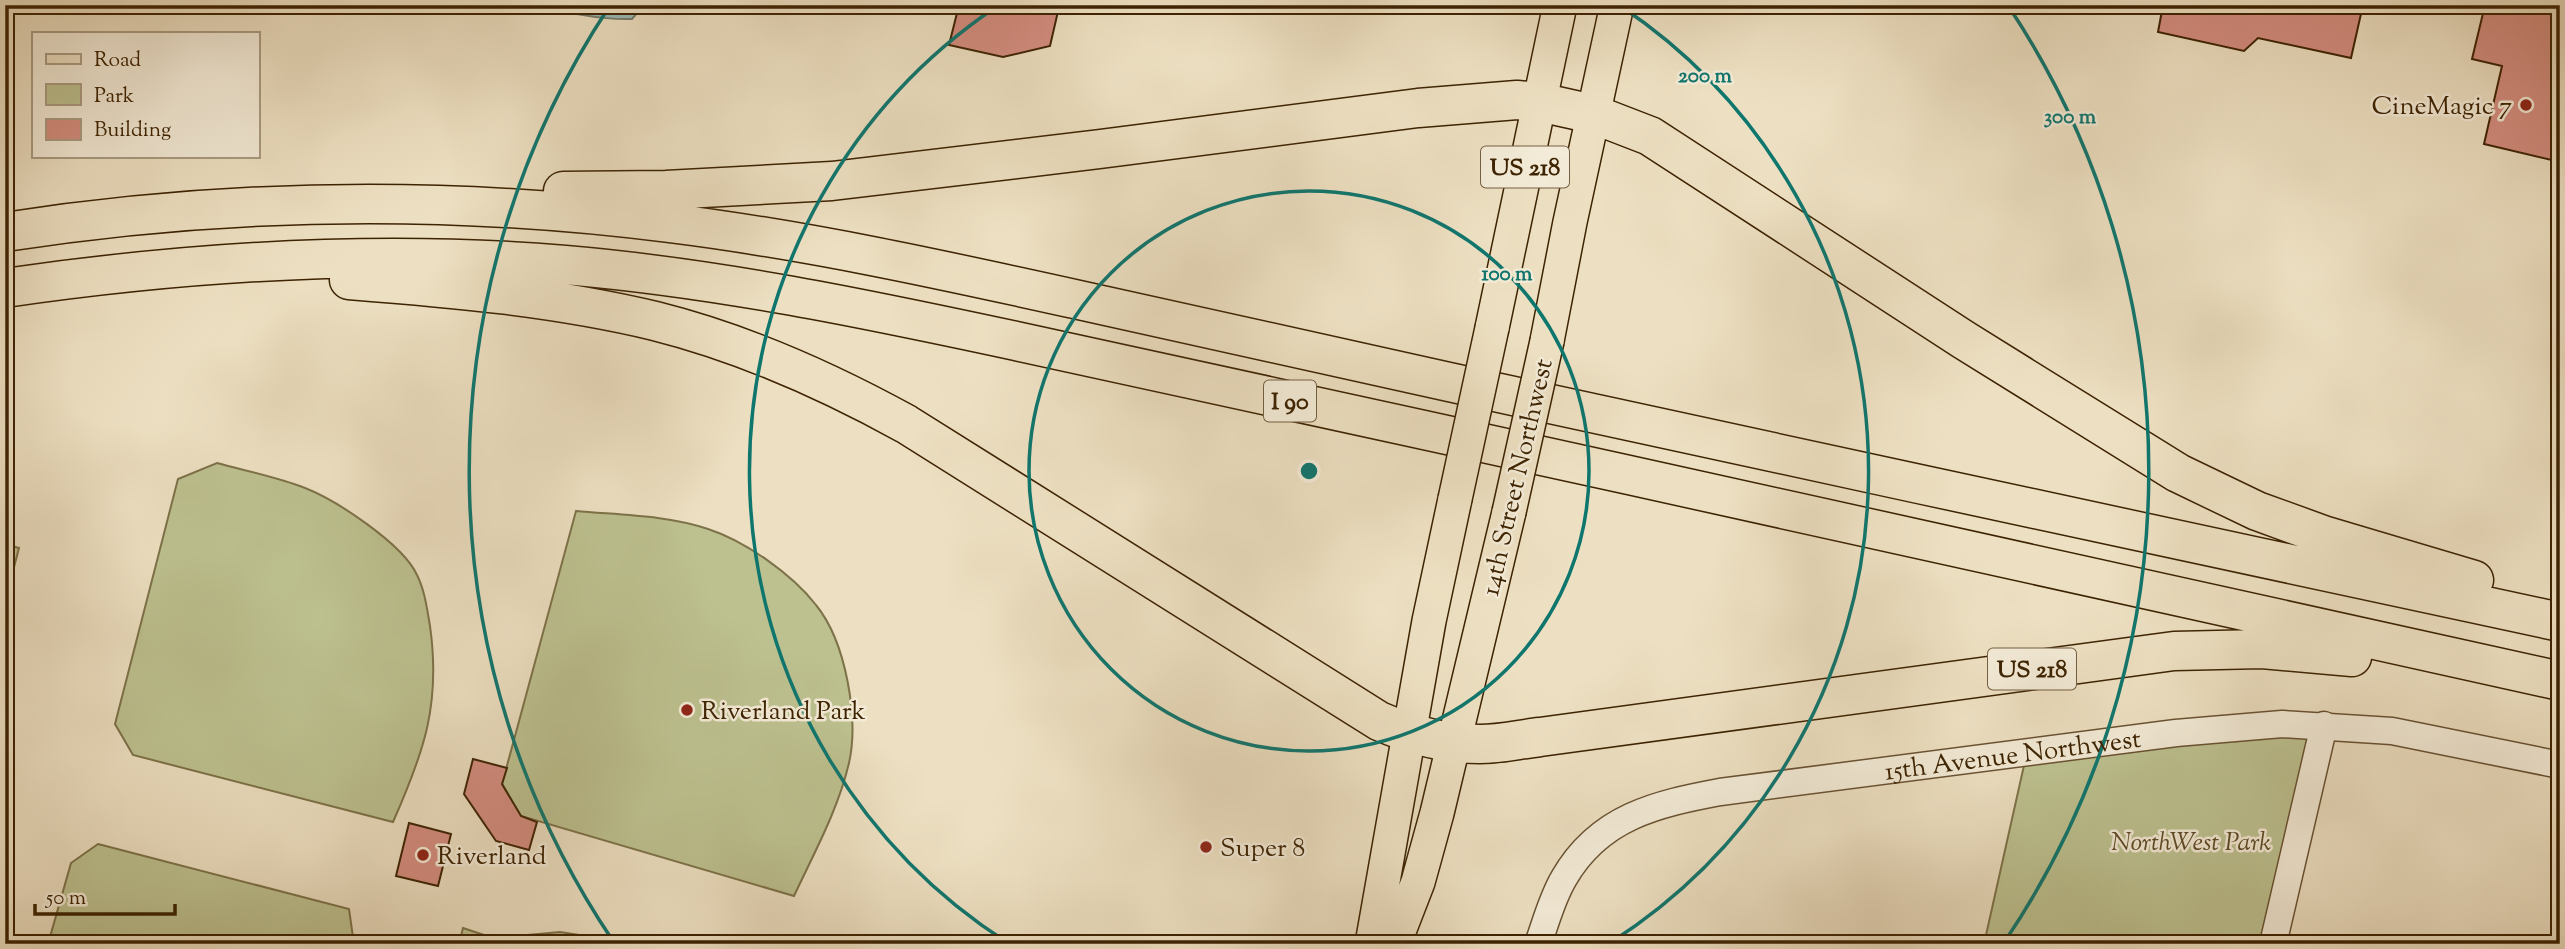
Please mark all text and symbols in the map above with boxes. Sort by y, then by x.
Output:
legend [32,32,259,158]
text: Road [94,46,141,76]
text: 200 m [1678,62,1733,92]
text: Park [94,82,135,112]
place label: CineMagic 7 [2371,89,2512,126]
marker: CineMagic 7 [2518,97,2534,113]
text: 300 m [2044,103,2097,133]
text: Building [94,116,171,146]
road number: US 218 [1481,146,1569,188]
text: 100 m [1482,260,1533,290]
street label: 14th Street Northwest [1473,355,1564,600]
road number: I 90 [1264,380,1316,422]
centre of rings [1297,459,1321,483]
road number: US 218 [1988,648,2076,690]
place label: Riverland Park [701,694,866,731]
marker: Riverland Park [679,702,695,718]
street label: 15th Avenue Northwest [1882,722,2143,792]
park label: NorthWest Park [2111,825,2271,862]
place label: Super 8 [1220,831,1305,868]
place label: Riverland [437,839,547,876]
marker: Super 8 [1198,839,1214,855]
marker: Riverland [415,847,431,863]
scale bar [35,872,175,916]
text: 50 m [45,884,86,914]

